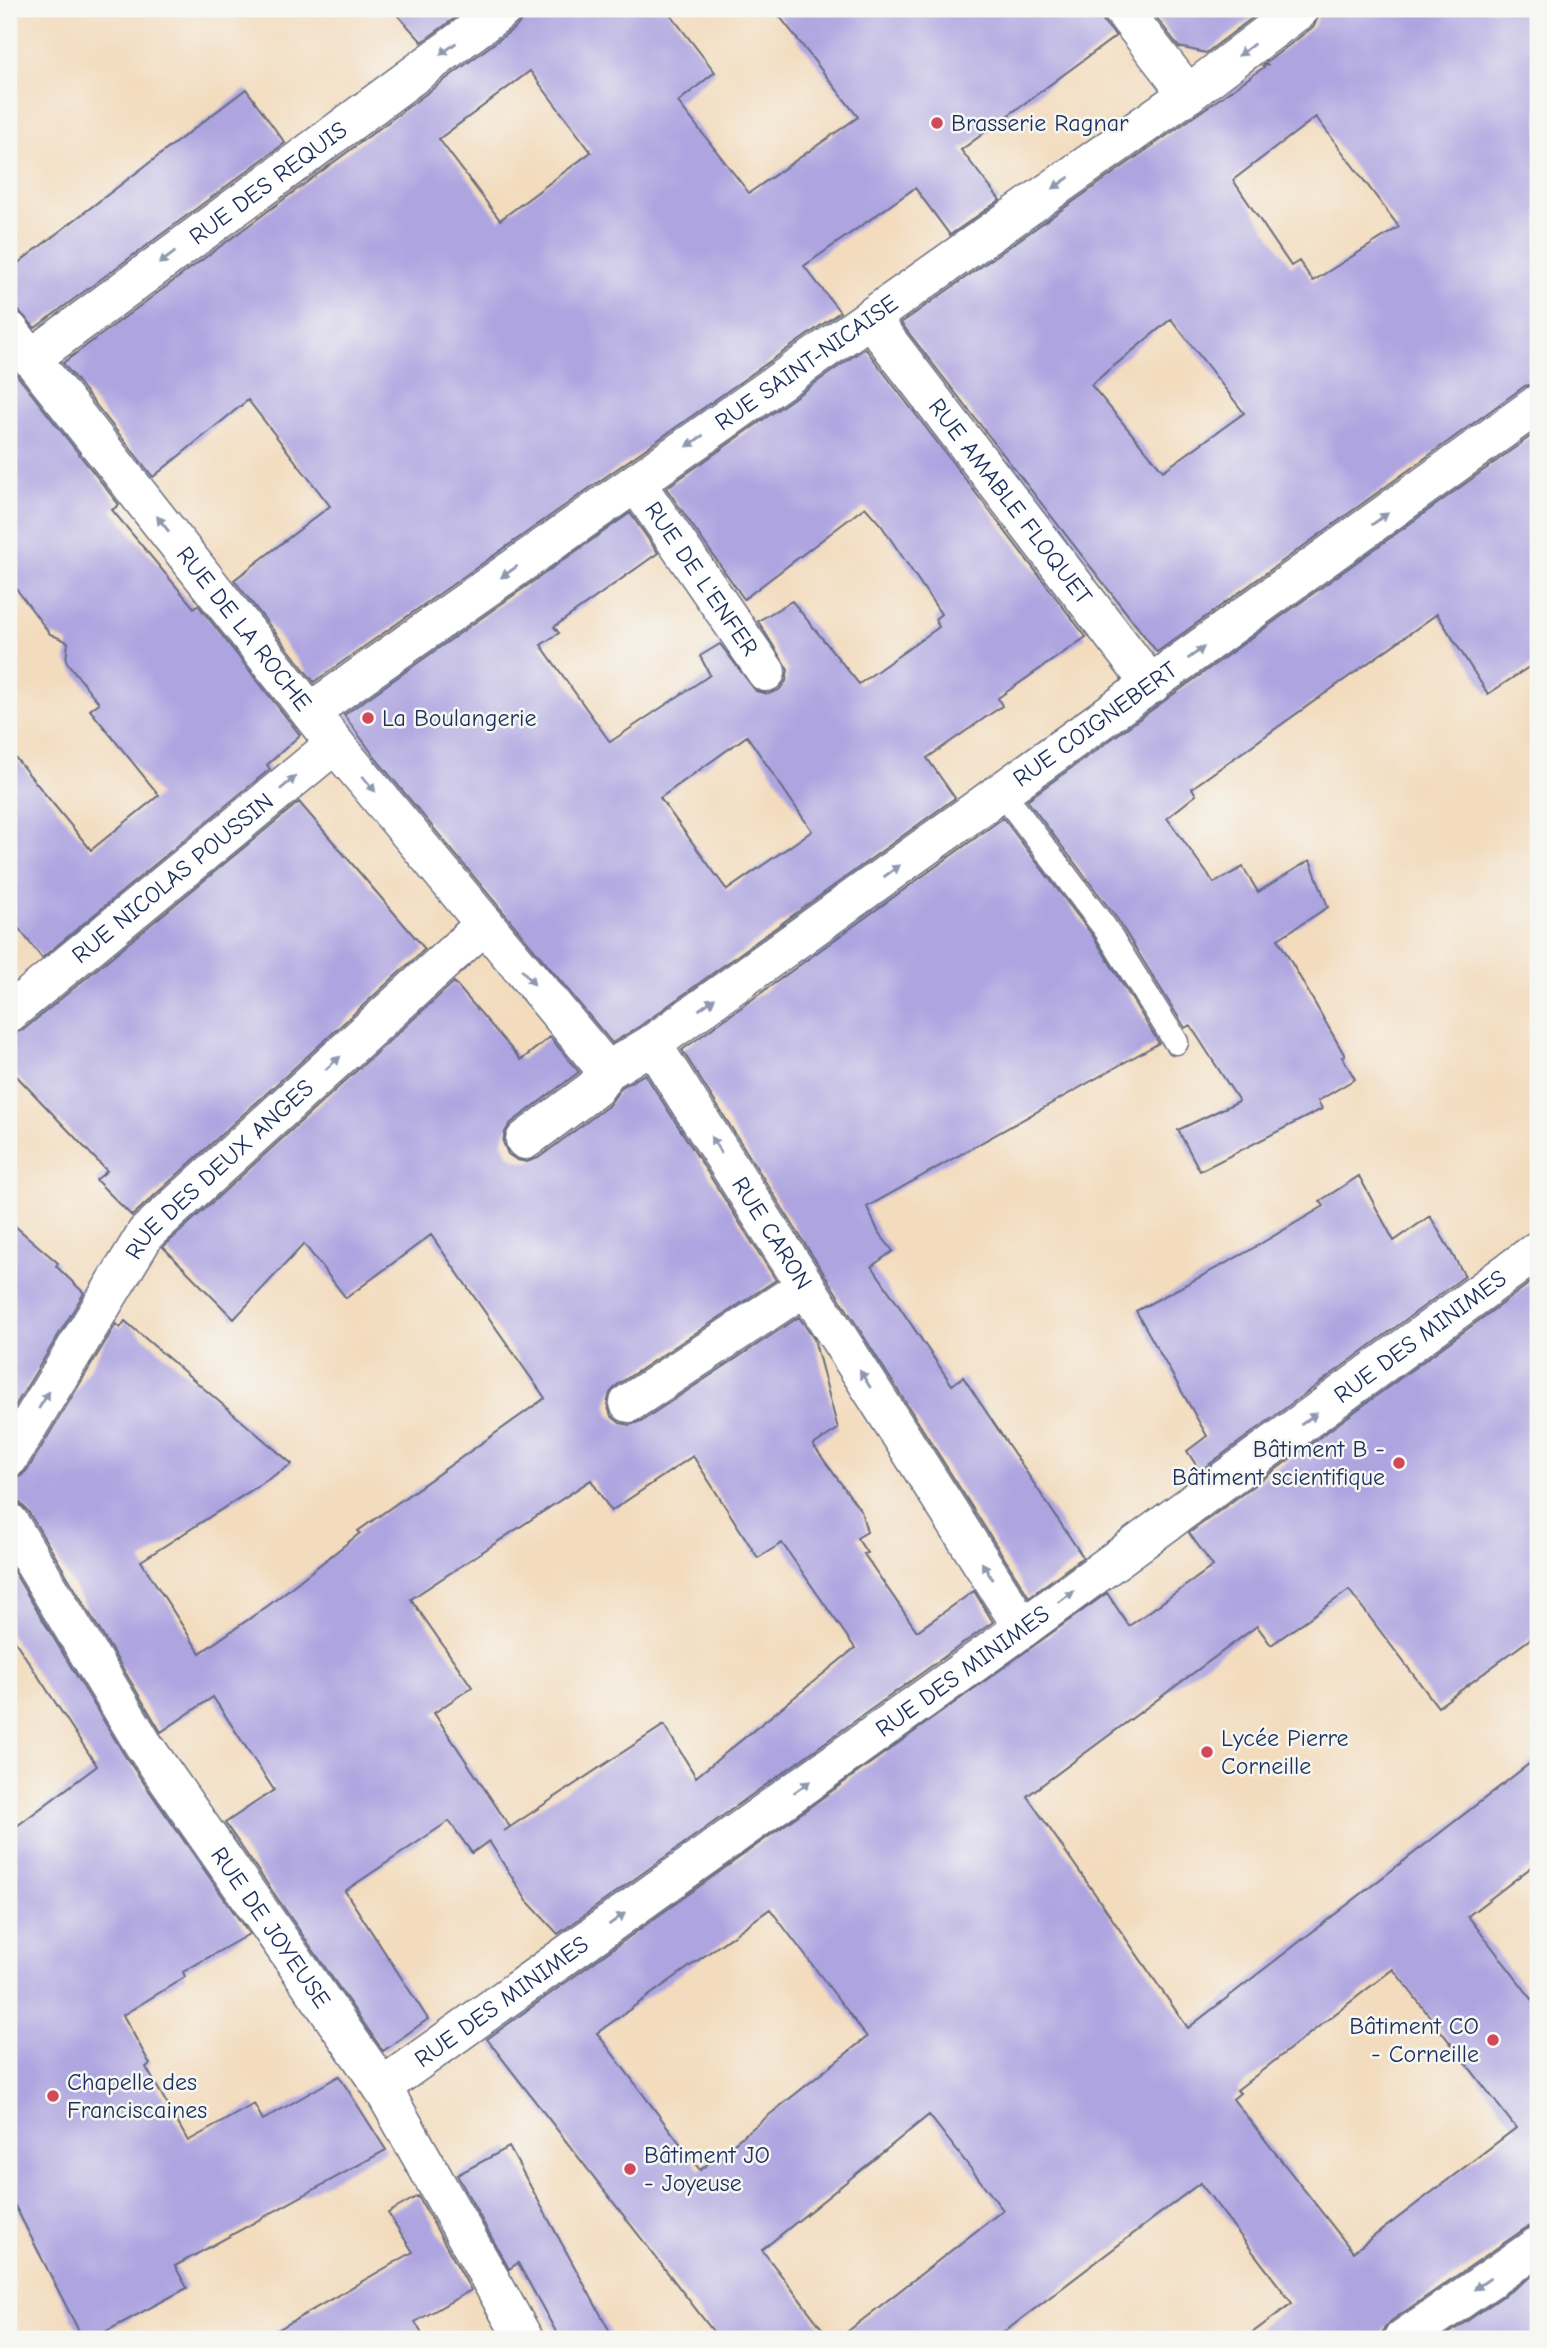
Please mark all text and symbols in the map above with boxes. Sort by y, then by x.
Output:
one-way arrow [439,42,457,56]
one-way arrow [1237,43,1255,57]
place label: Brasserie Ragnar [951,109,1129,137]
street label: RUE DES REQUIS [184,115,353,251]
marker: Brasserie Ragnar [929,115,945,131]
one-way arrow [1052,176,1071,189]
one-way arrow [158,251,176,265]
street label: RUE SAINT-NICAISE [710,289,903,436]
street label: RUE AMABLE FLOQUET [923,393,1098,610]
one-way arrow [686,434,705,447]
street label: RUE DE L'ENFER [639,496,764,661]
one-way arrow [1371,512,1389,526]
one-way arrow [155,515,170,533]
street label: RUE DE LA ROCHE [171,541,317,716]
one-way arrow [500,565,519,578]
one-way arrow [1187,646,1205,660]
street label: RUE COIGNEBERT [1008,655,1183,793]
place label: La Boulangerie [382,704,537,732]
marker: La Boulangerie [360,710,376,726]
one-way arrow [280,776,297,791]
one-way arrow [361,776,376,793]
street label: RUE NICOLAS POUSSIN [66,787,279,969]
one-way arrow [883,864,901,878]
one-way arrow [521,967,536,985]
one-way arrow [698,997,716,1011]
one-way arrow [324,1055,342,1071]
street label: RUE DES DEUX ANGES [119,1074,319,1264]
one-way arrow [710,1136,723,1155]
street label: RUE CARON [726,1172,818,1294]
street label: RUE DES MINIMES [1328,1264,1512,1409]
one-way arrow [858,1369,871,1388]
one-way arrow [38,1390,51,1410]
one-way arrow [1299,1412,1318,1426]
place label: Bâtiment B - Bâtiment scientifique [1172,1435,1385,1491]
marker: Bâtiment B - Bâtiment scientifique [1391,1455,1407,1471]
one-way arrow [980,1561,993,1580]
one-way arrow [1057,1590,1075,1604]
street label: RUE DES MINIMES [870,1600,1055,1743]
place label: Lycée Pierre Corneille [1221,1724,1349,1780]
marker: Lycée Pierre Corneille [1199,1744,1215,1760]
one-way arrow [793,1780,811,1794]
street label: RUE DE JOYEUSE [205,1842,337,2013]
one-way arrow [608,1913,626,1927]
street label: RUE DES MINIMES [409,1930,594,2073]
place label: Bâtiment CO - Corneille [1349,2012,1479,2068]
marker: Bâtiment CO - Corneille [1485,2032,1501,2048]
place label: Chapelle des Franciscaines [67,2068,207,2124]
marker: Chapelle des Franciscaines [45,2088,61,2104]
place label: Bâtiment JO - Joyeuse [644,2141,770,2197]
marker: Bâtiment JO - Joyeuse [622,2161,638,2177]
one-way arrow [1473,2277,1491,2291]

